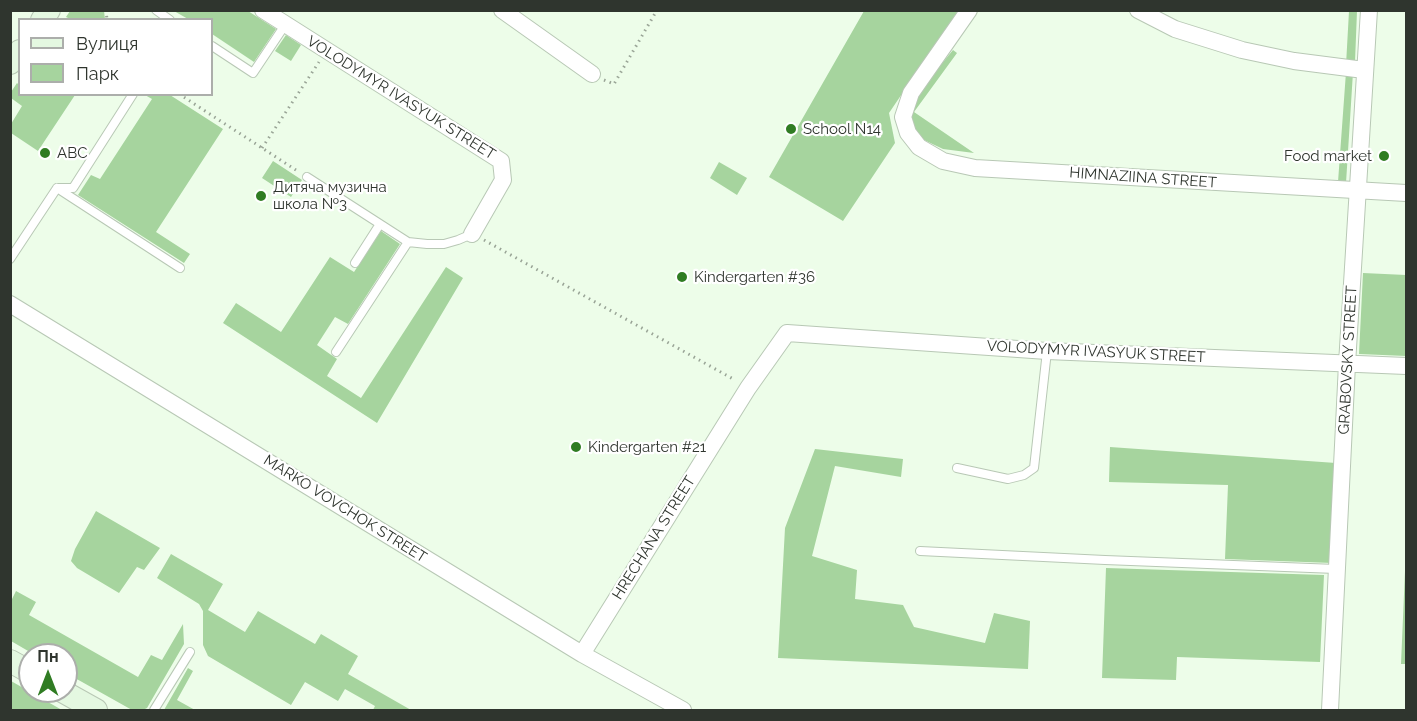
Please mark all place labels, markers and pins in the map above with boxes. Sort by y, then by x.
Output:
place label: School N14 [803,120,881,138]
marker: School N14 [784,122,798,136]
place label: ABC [57,144,87,162]
marker: ABC [38,146,52,160]
place label: Food market [1284,147,1372,165]
marker: Food market [1377,149,1391,163]
place label: Дитяча музична школа №3 [273,178,387,213]
marker: Дитяча музична школа №3 [254,189,268,203]
place label: Kindergarten #36 [694,268,815,286]
marker: Kindergarten #36 [675,270,689,284]
place label: Kindergarten #21 [588,438,706,456]
marker: Kindergarten #21 [569,440,583,454]

